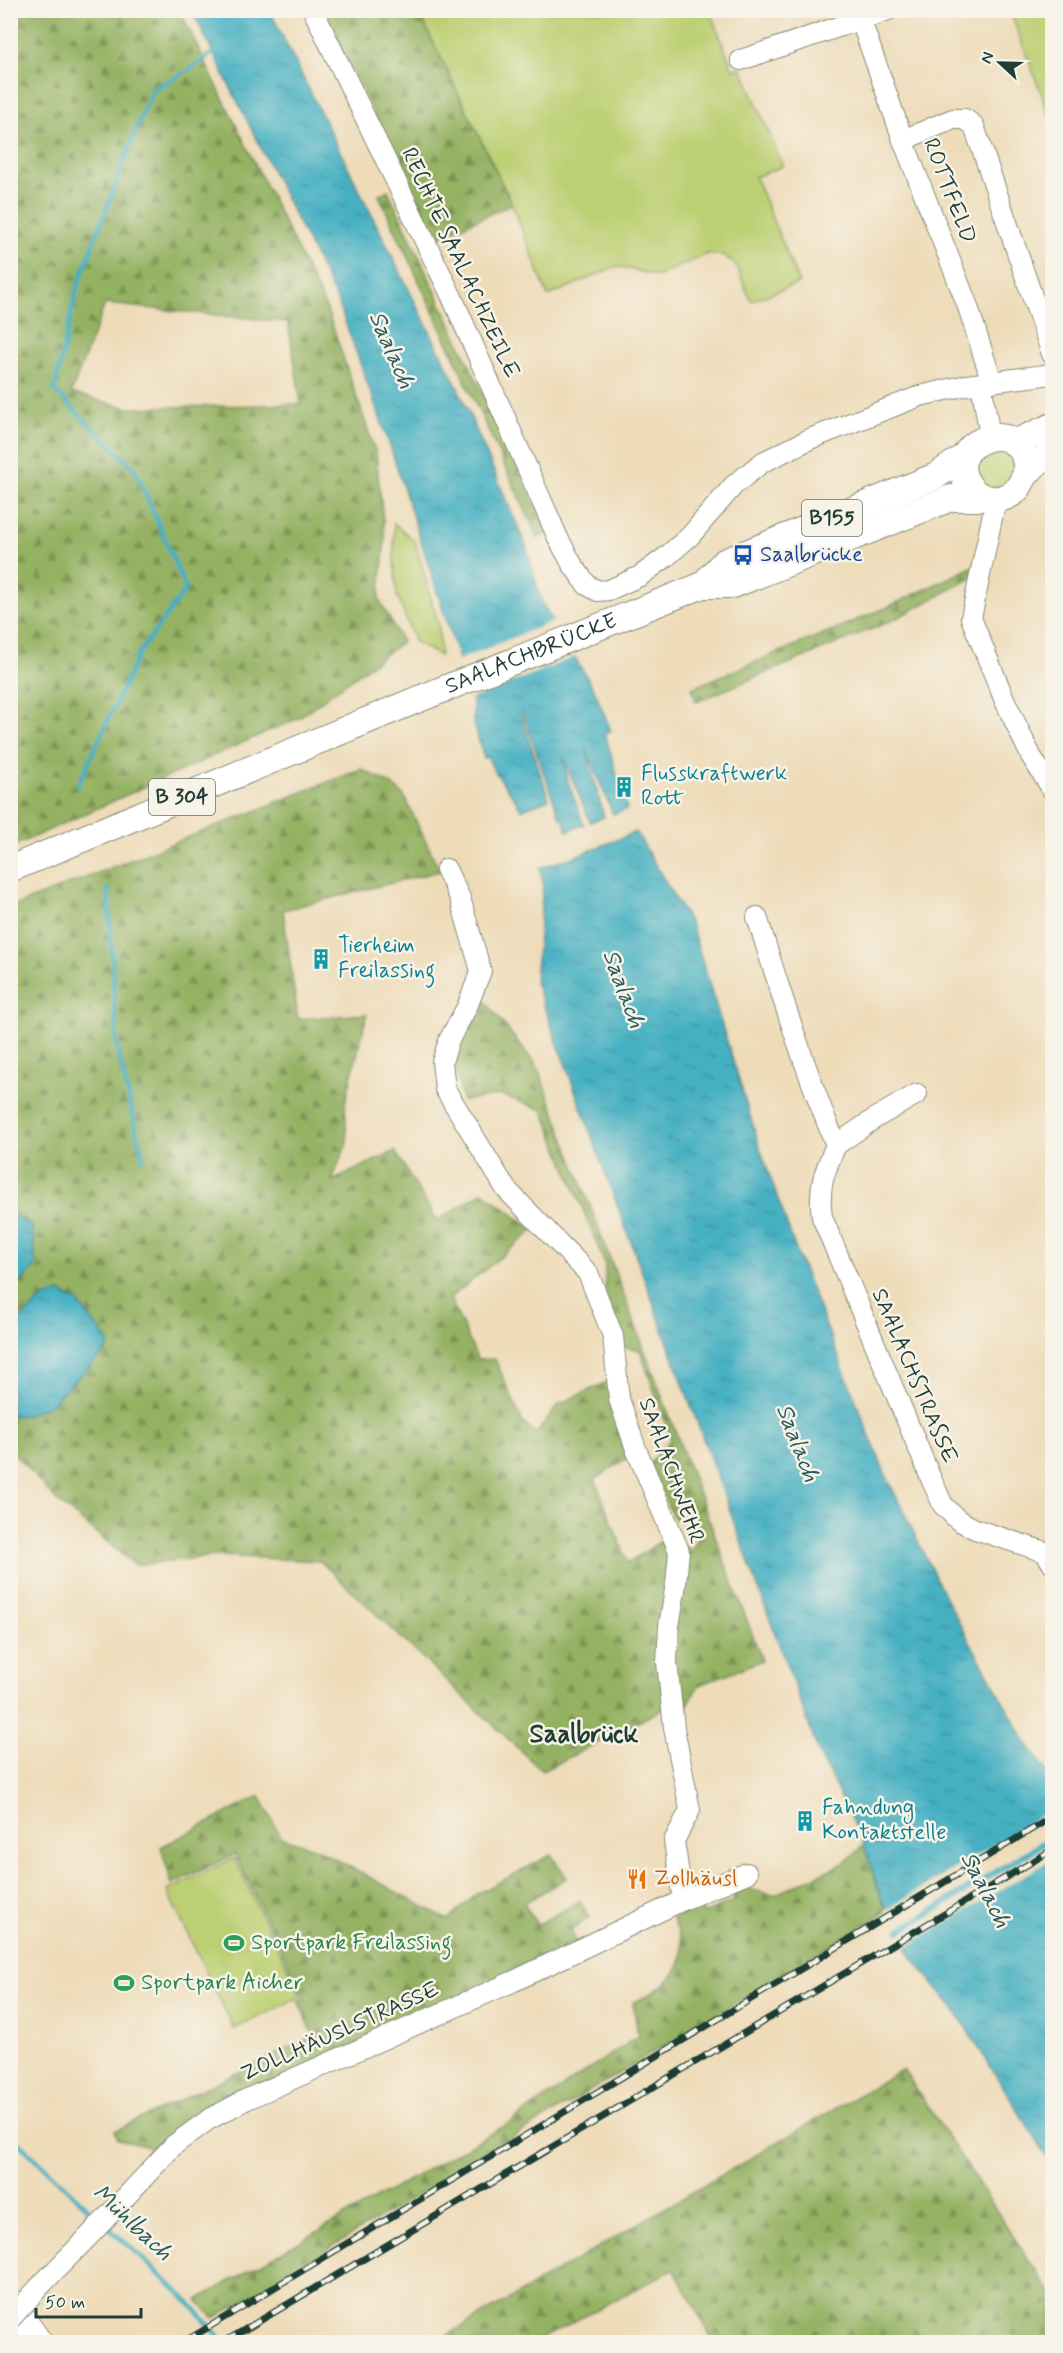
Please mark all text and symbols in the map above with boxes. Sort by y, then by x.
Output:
north arrow [970,33,1030,93]
text: N [976,49,999,67]
street label: ROTTFELD [916,134,982,248]
street label: RECHTE SAALACHZEILE [394,143,526,383]
water label: Saalach [361,307,421,393]
road number: B155 [802,500,862,536]
place label: Saalbrücke [760,541,863,569]
bus stop icon: Saalbrücke [731,543,755,567]
street label: SAALACHBRÜCKE [441,607,622,701]
place label: Flusskraftwerk Rott [641,760,787,813]
building icon: Flusskraftwerk Rott [612,775,636,799]
road number: B 304 [149,779,215,815]
place label: Tierheim Freilassing [338,932,435,988]
water label: Saalach [595,946,651,1032]
building icon: Tierheim Freilassing [309,947,333,971]
street label: SAALACHSTRASSE [865,1285,963,1467]
street label: SAALACHWEHR [632,1394,710,1548]
water label: Saalach [768,1400,826,1486]
district label: Saalbrück [530,1718,639,1752]
place label: Fahndung Kontaktstelle [822,1794,947,1847]
building icon: Fahndung Kontaktstelle [793,1809,817,1833]
water label: Saalach [953,1847,1017,1933]
place label: Zollhäusl [654,1865,737,1893]
restaurant icon: Zollhäusl [625,1867,649,1891]
place label: Sportpark Freilassing [251,1929,452,1960]
sports icon: Sportpark Freilassing [222,1931,246,1955]
place label: Sportpark Aicher [141,1969,303,1997]
sports icon: Sportpark Aicher [112,1971,136,1995]
street label: ZOLLHÄUSLSTRASSE [237,1976,443,2088]
water label: Mühlbach [85,2178,179,2268]
scale bar [36,2281,141,2319]
text: 50 m [45,2291,85,2315]

